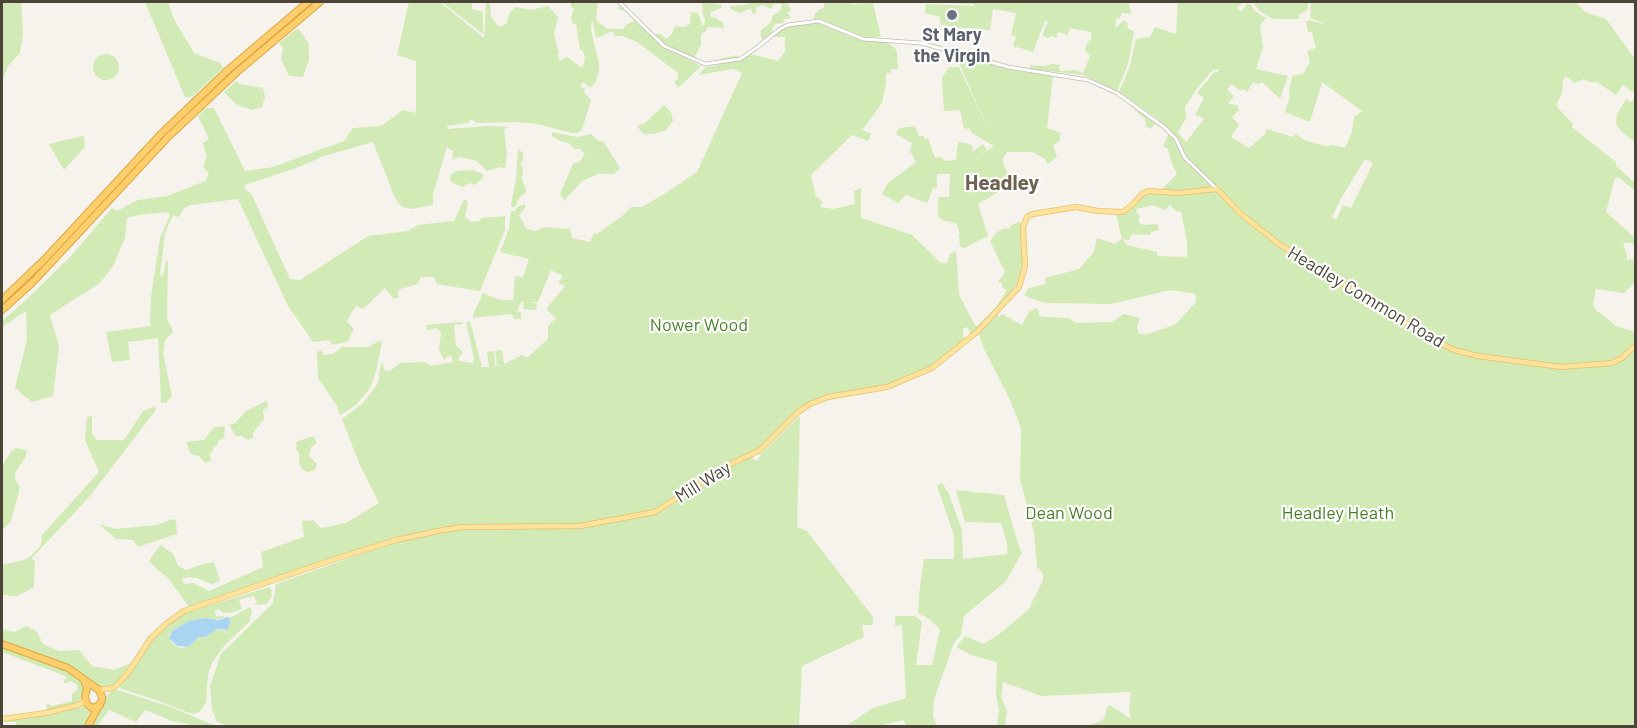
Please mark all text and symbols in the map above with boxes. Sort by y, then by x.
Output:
marker: St Mary the Virgin [945,8,959,22]
place label: St Mary the Virgin [914,24,990,66]
district label: Headley [965,170,1039,196]
street label: Headley Common Road [1284,242,1448,352]
park label: Nower Wood [650,314,748,336]
street label: Mill Way [671,457,735,507]
park label: Dean Wood [1025,502,1113,524]
park label: Headley Heath [1282,502,1394,524]

